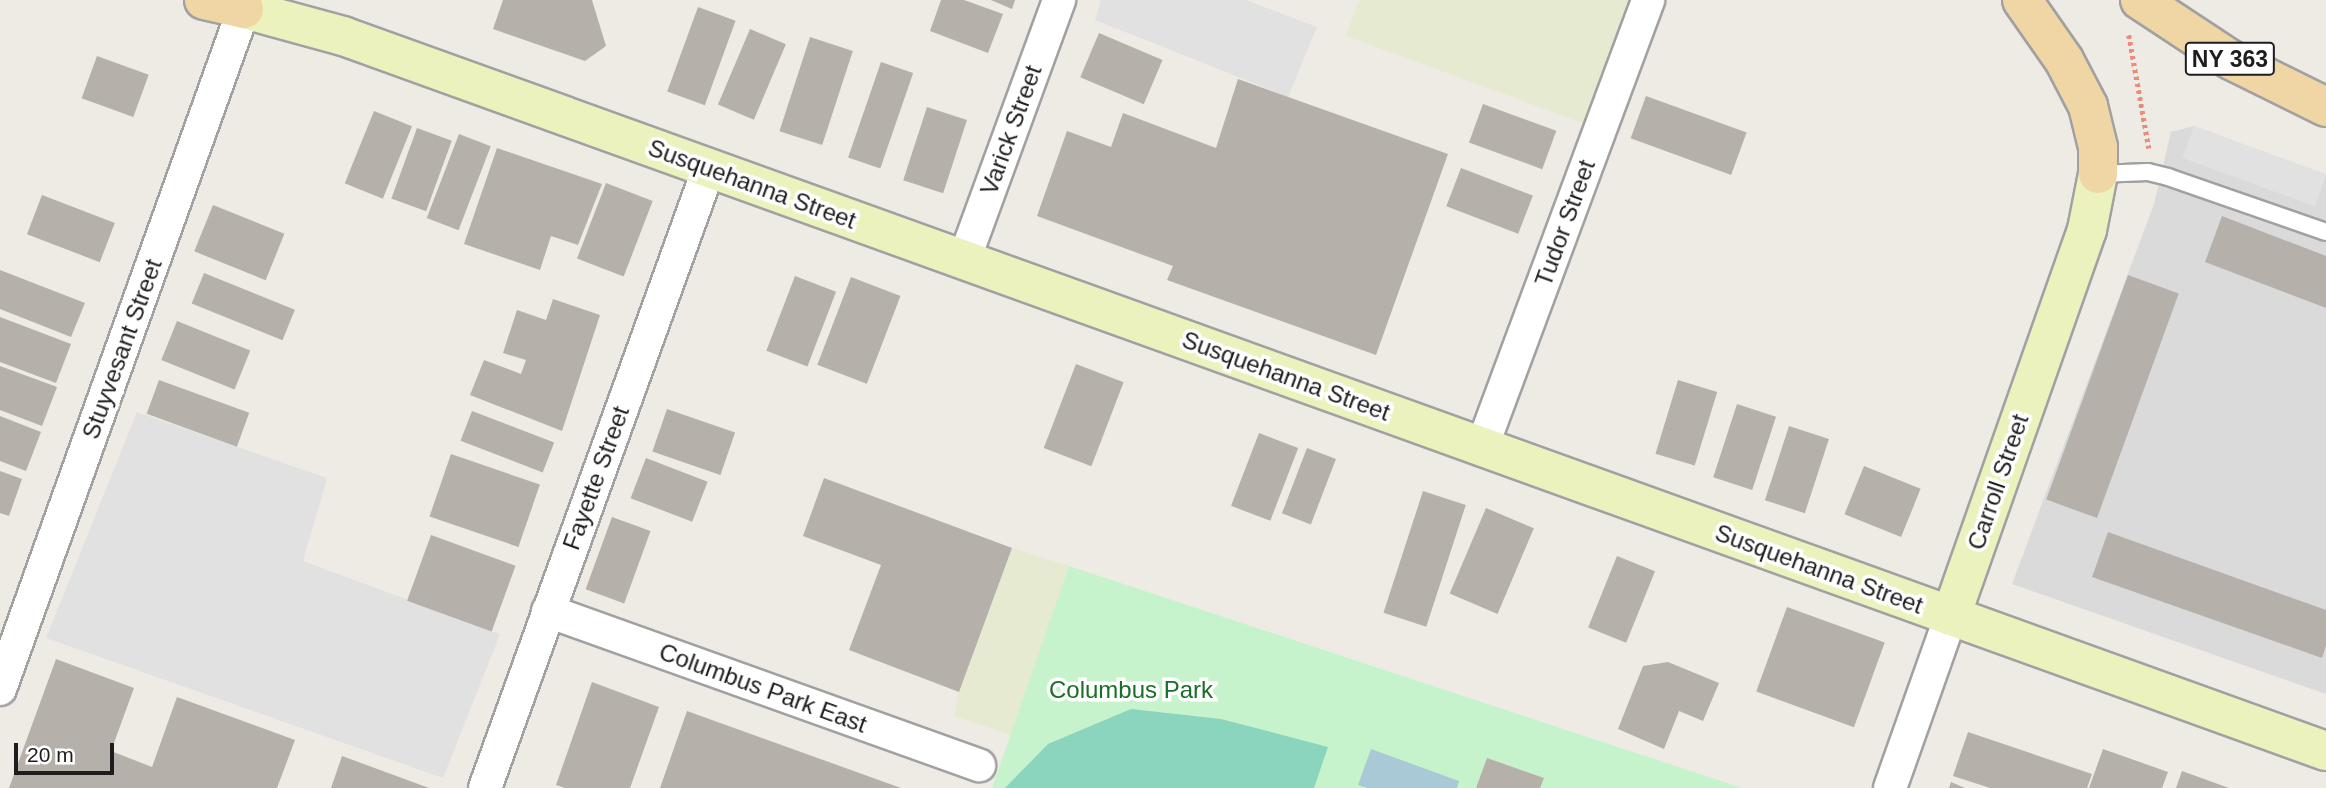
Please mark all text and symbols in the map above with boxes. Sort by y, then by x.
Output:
road number: NY 363 [2184,40,2276,78]
street label: Varick Street [974,61,1048,199]
street label: Susquehanna Street [644,133,860,235]
street label: Tudor Street [1529,156,1601,290]
street label: Stuyvesant Street [76,255,168,443]
street label: Susquehanna Street [1178,325,1394,427]
street label: Fayette Street [557,402,635,554]
street label: Carroll Street [1961,410,2035,554]
street label: Susquehanna Street [1711,518,1927,620]
street label: Columbus Park East [655,637,871,739]
park label: Columbus Park [1049,676,1213,704]
scale bar [18,728,117,772]
text: 20 m [27,743,74,766]

